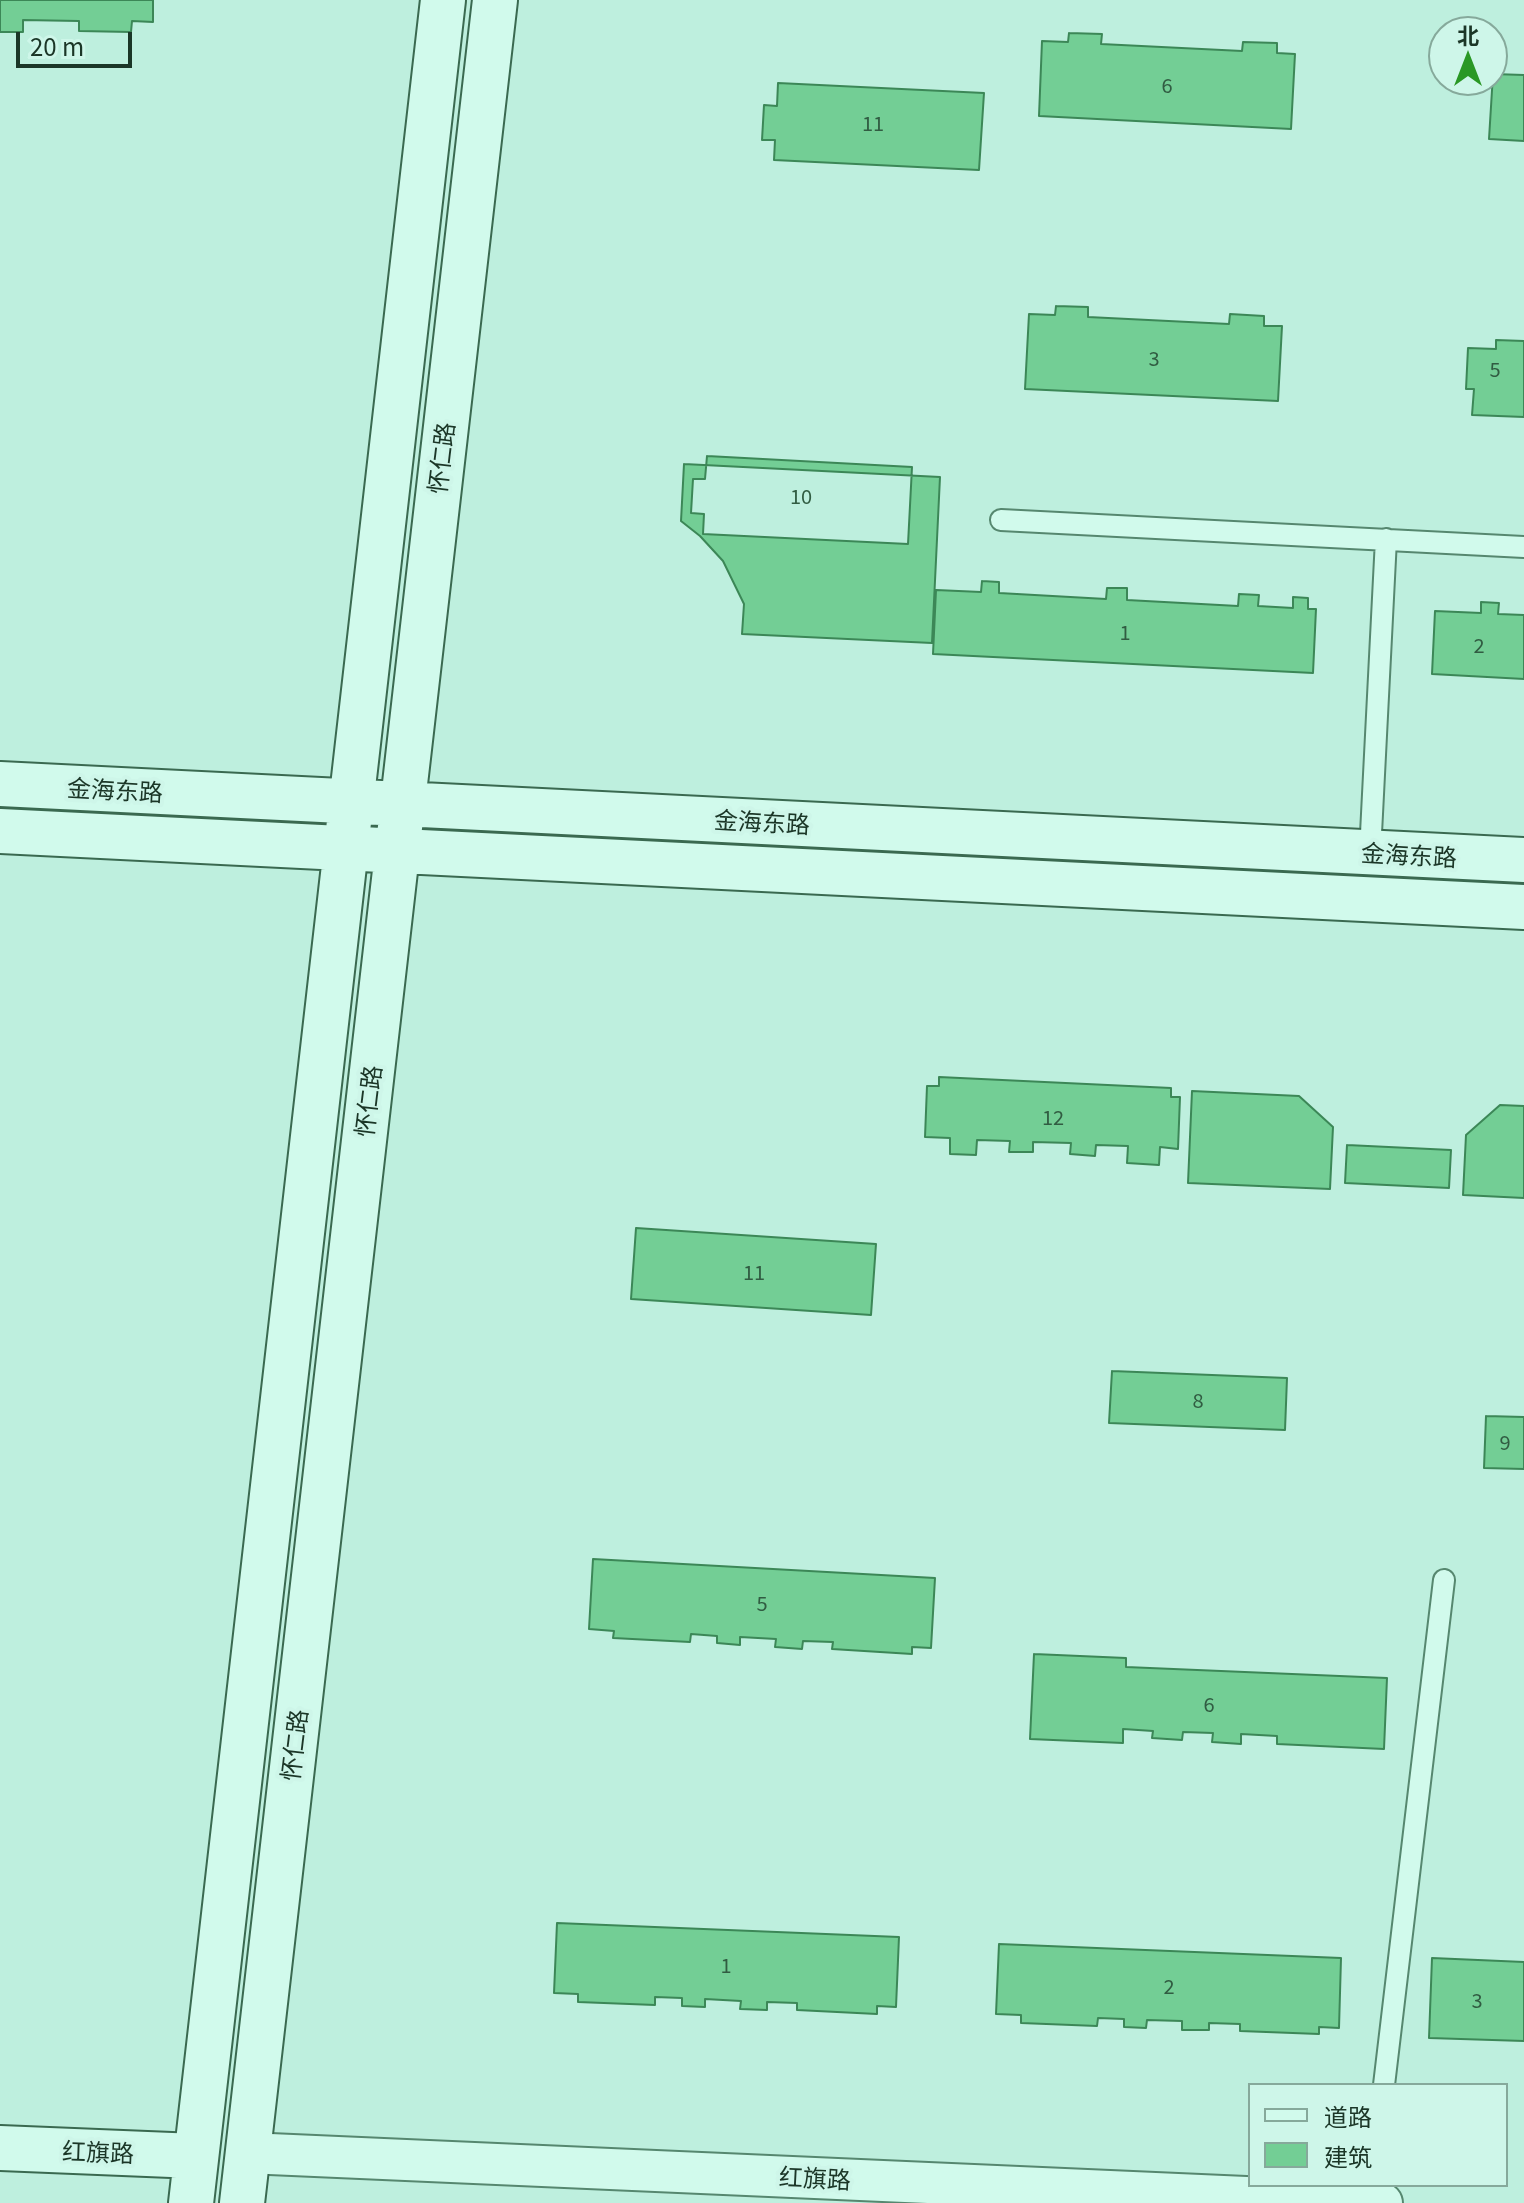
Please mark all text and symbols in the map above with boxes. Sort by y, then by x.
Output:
scale bar [20,16,136,66]
north arrow [1428,16,1508,96]
text: 北 [1457,18,1479,50]
text: 20 m [30,28,84,63]
house number: 6 [1161,73,1173,97]
house number: 11 [862,111,884,135]
house number: 3 [1148,346,1160,370]
house number: 5 [1489,357,1501,381]
street label: 怀仁路 [422,421,460,495]
house number: 10 [790,484,812,508]
house number: 1 [1119,620,1131,644]
house number: 2 [1473,633,1485,657]
street label: 金海东路 [66,773,164,807]
street label: 金海东路 [713,805,811,839]
street label: 金海东路 [1360,838,1458,872]
street label: 怀仁路 [349,1064,387,1138]
house number: 12 [1042,1105,1064,1129]
house number: 11 [743,1260,765,1284]
house number: 8 [1192,1388,1204,1412]
house number: 9 [1499,1430,1511,1454]
house number: 5 [756,1591,768,1615]
house number: 6 [1203,1692,1215,1716]
street label: 怀仁路 [275,1708,313,1782]
house number: 1 [720,1953,732,1977]
house number: 2 [1163,1974,1175,1998]
house number: 3 [1471,1988,1483,2012]
legend [1248,2083,1508,2187]
text: 道路 [1324,2098,1372,2133]
street label: 红旗路 [62,2136,134,2168]
text: 建筑 [1324,2138,1372,2173]
street label: 红旗路 [778,2162,852,2194]

